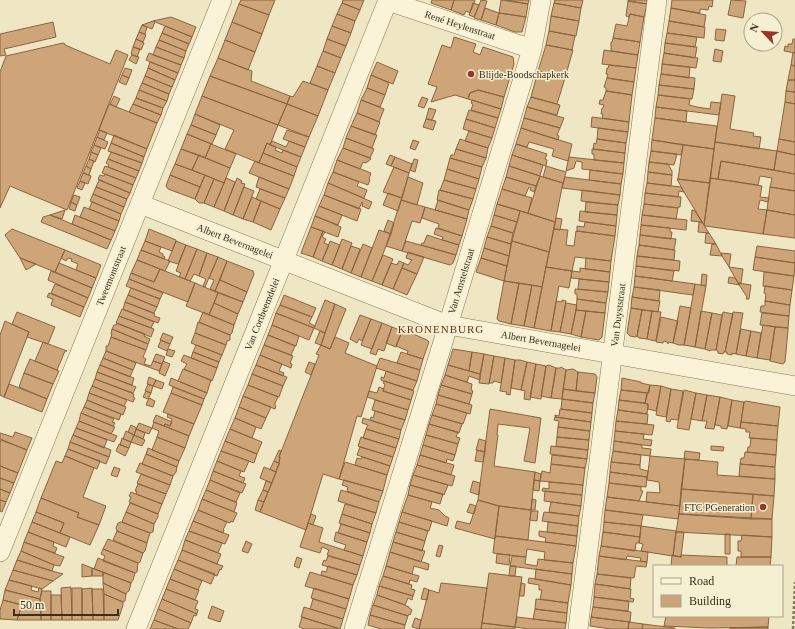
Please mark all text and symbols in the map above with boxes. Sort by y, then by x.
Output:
street label: René Heylenstraat [423,8,497,42]
north arrow [743,12,783,52]
text: N [747,22,761,34]
marker: Blijde-Boodschapkerk [466,69,476,79]
place label: Blijde-Boodschapkerk [479,69,569,80]
street label: Albert Bevernagelei [195,221,275,261]
street label: Tweemontstraat [94,244,128,308]
street label: Van Amstelstraat [446,247,476,315]
street label: Van Cortbeemdelei [242,276,282,352]
street label: Van Duyststraat [609,283,627,347]
district label: KRONENBURG [398,323,484,335]
street label: Albert Bevernagelei [500,329,582,353]
place label: FTC PGeneration [684,502,755,513]
marker: FTC PGeneration [758,502,768,512]
legend [653,565,783,617]
text: Road [689,574,714,588]
scale bar [14,591,118,617]
text: Building [689,594,731,608]
text: 50 m [20,598,45,612]

